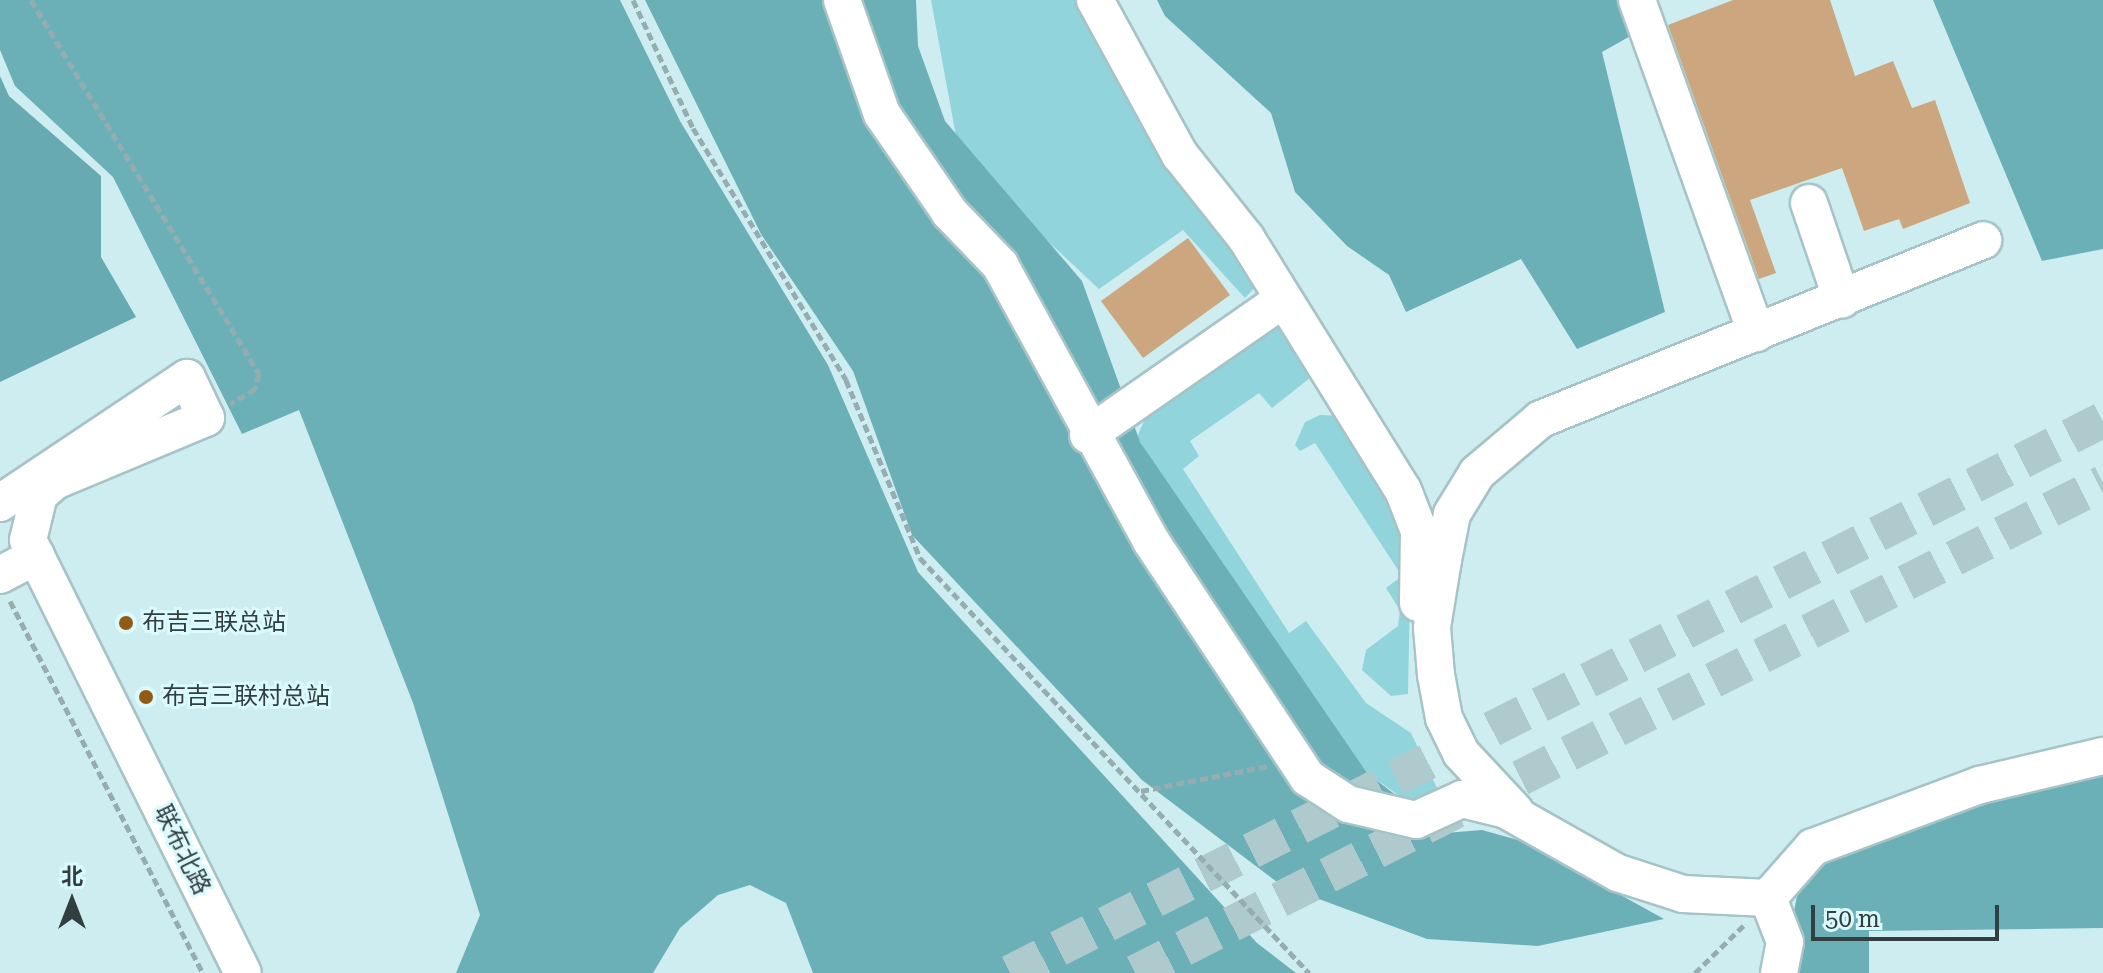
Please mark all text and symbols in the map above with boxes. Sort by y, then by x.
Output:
place label: 布吉三联总站 [142,609,286,637]
marker: 布吉三联总站 [117,614,135,632]
place label: 布吉三联村总站 [162,683,330,711]
marker: 布吉三联村总站 [137,688,155,706]
street label: 联布北路 [148,801,216,899]
north arrow [32,861,112,941]
text: 北 [61,864,83,889]
scale bar [1815,889,2003,939]
text: 50 m [1825,905,1880,933]

